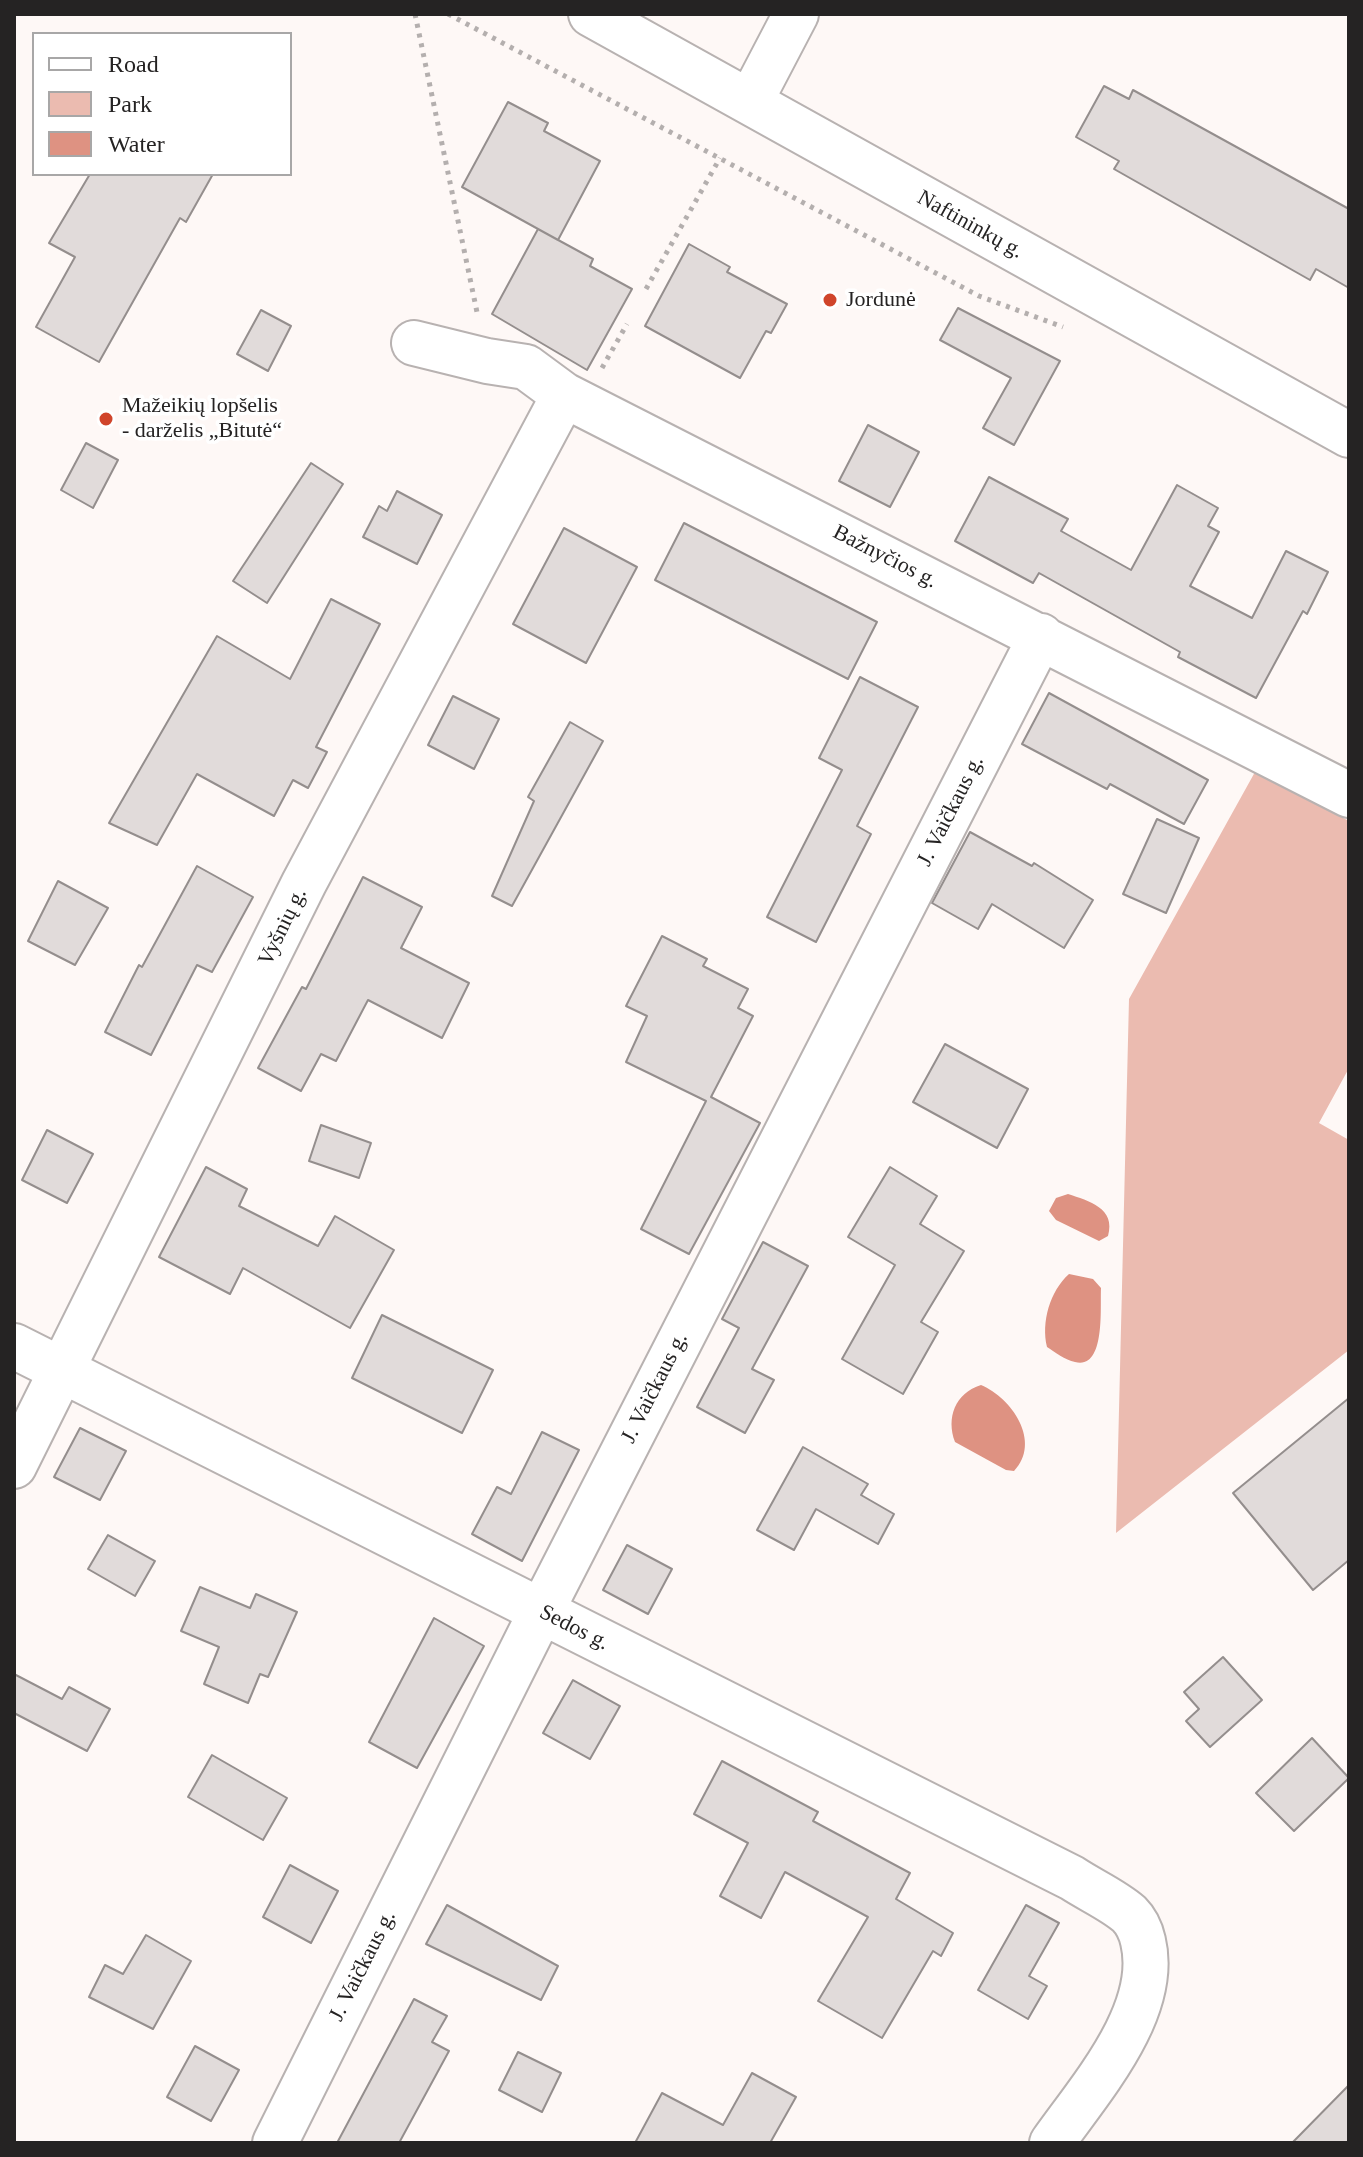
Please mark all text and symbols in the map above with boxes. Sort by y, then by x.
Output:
legend [32,32,292,176]
text: Road [108,51,159,77]
text: Park [108,91,152,117]
text: Water [108,131,165,157]
street label: Naftininkų g. [912,185,1028,265]
place label: Jordunė [846,287,916,313]
marker: Jordunė [821,291,839,309]
place label: Mažeikių lopšelis - darželis „Bitutė“ [122,393,282,444]
marker: Mažeikių lopšelis - darželis „Bitutė“ [97,410,115,428]
street label: Bažnyčios g. [828,519,942,595]
street label: J. Vaičkaus g. [912,751,990,871]
street label: Vyšnių g. [253,884,313,970]
street label: J. Vaičkaus g. [616,1328,694,1448]
street label: Sedos g. [535,1599,613,1657]
street label: J. Vaičkaus g. [324,1906,402,2026]

